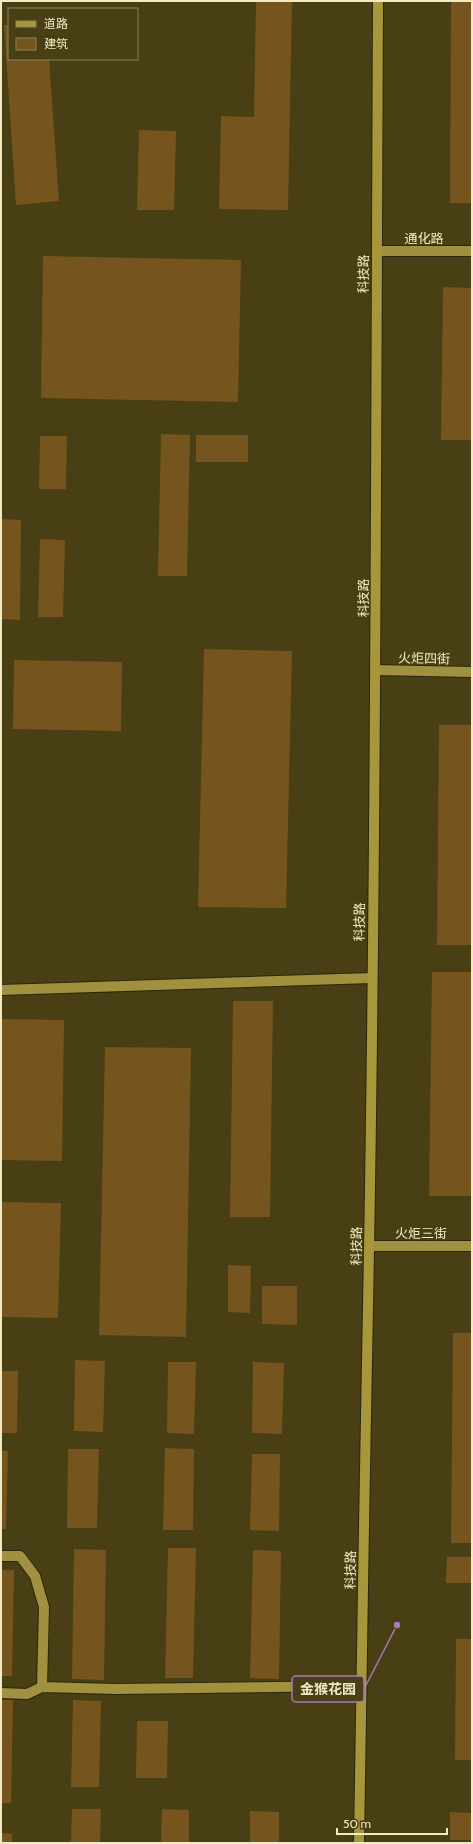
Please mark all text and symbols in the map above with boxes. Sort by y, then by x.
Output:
legend [8,8,138,60]
text: 道路 [44,16,68,31]
text: 建筑 [44,36,68,51]
street label: 通化路 [404,230,444,246]
street label: 科技路 [355,254,371,294]
street label: 科技路 [355,578,371,618]
street label: 火炬四街 [398,650,450,666]
street label: 科技路 [351,902,367,942]
street label: 火炬三街 [395,1225,447,1241]
street label: 科技路 [348,1226,364,1266]
street label: 科技路 [342,1550,358,1590]
callout: 金猴花园 [292,1676,364,1702]
text: 金猴花园 [300,1680,356,1698]
scale bar [337,1810,447,1836]
text: 50 m [343,1816,371,1831]

